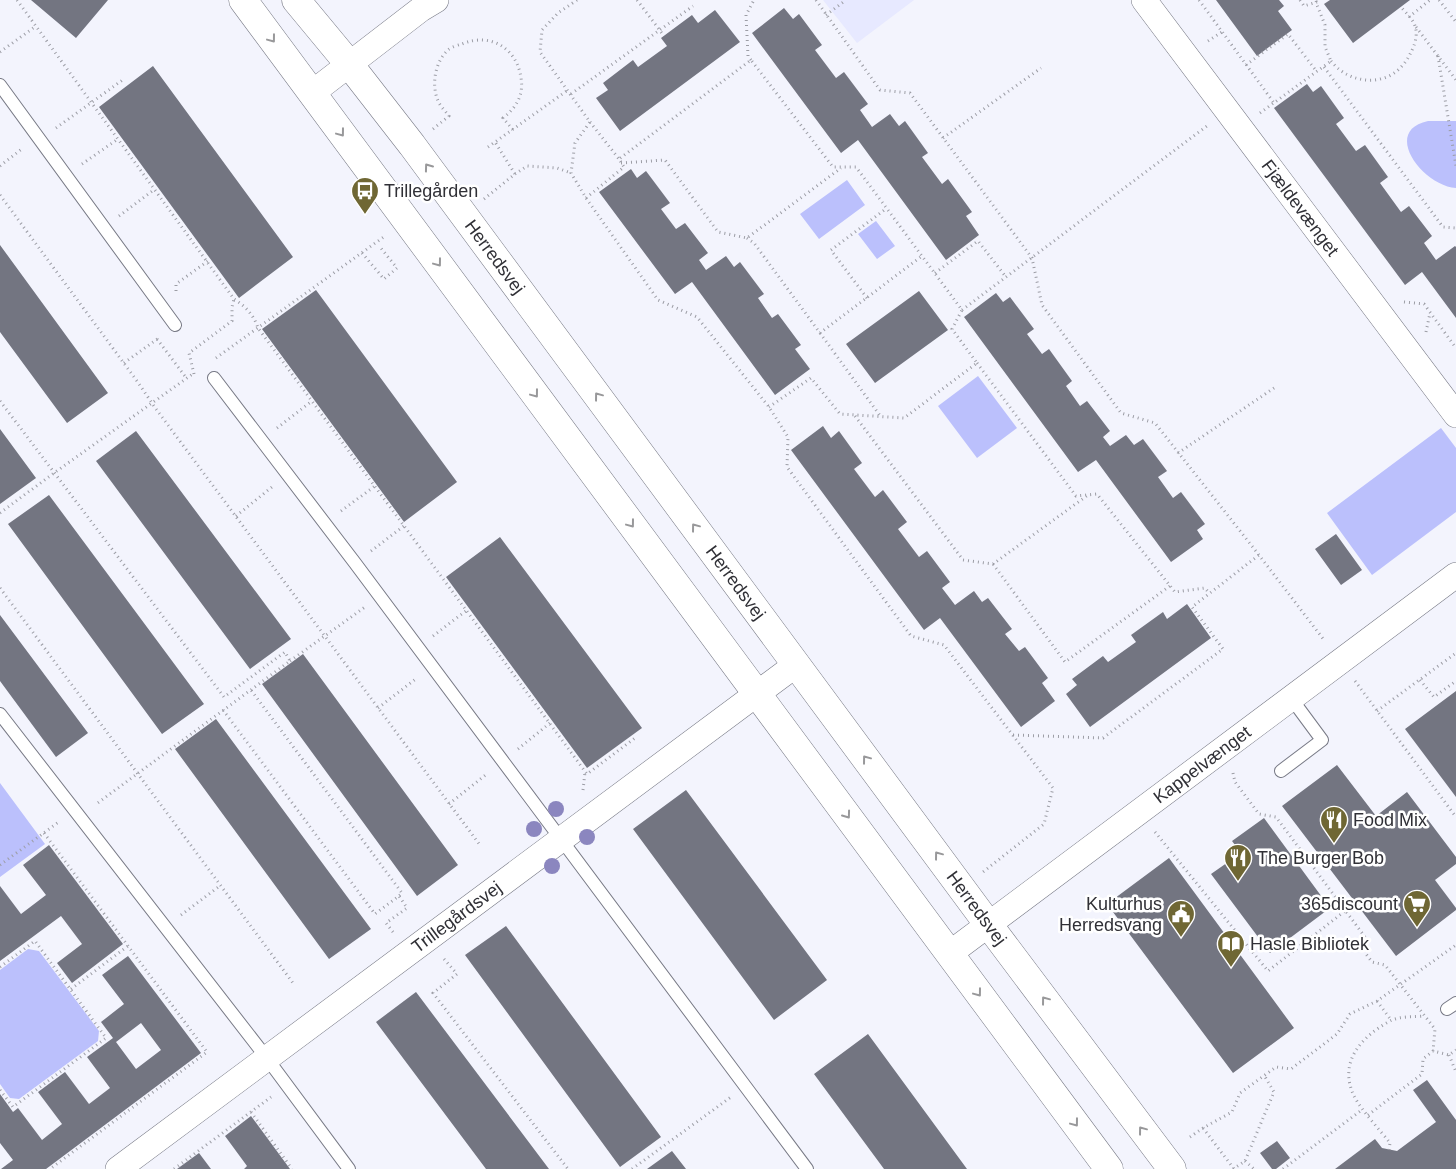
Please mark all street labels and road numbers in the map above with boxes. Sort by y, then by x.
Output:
street label: Fjældevænget [1258,156,1343,260]
street label: Herredsvej [461,216,529,298]
street label: Herredsvej [702,542,770,624]
street label: Kappelvænget [1150,722,1255,808]
street label: Herredsvej [942,867,1010,949]
street label: Trillegårdsvej [408,877,505,957]

